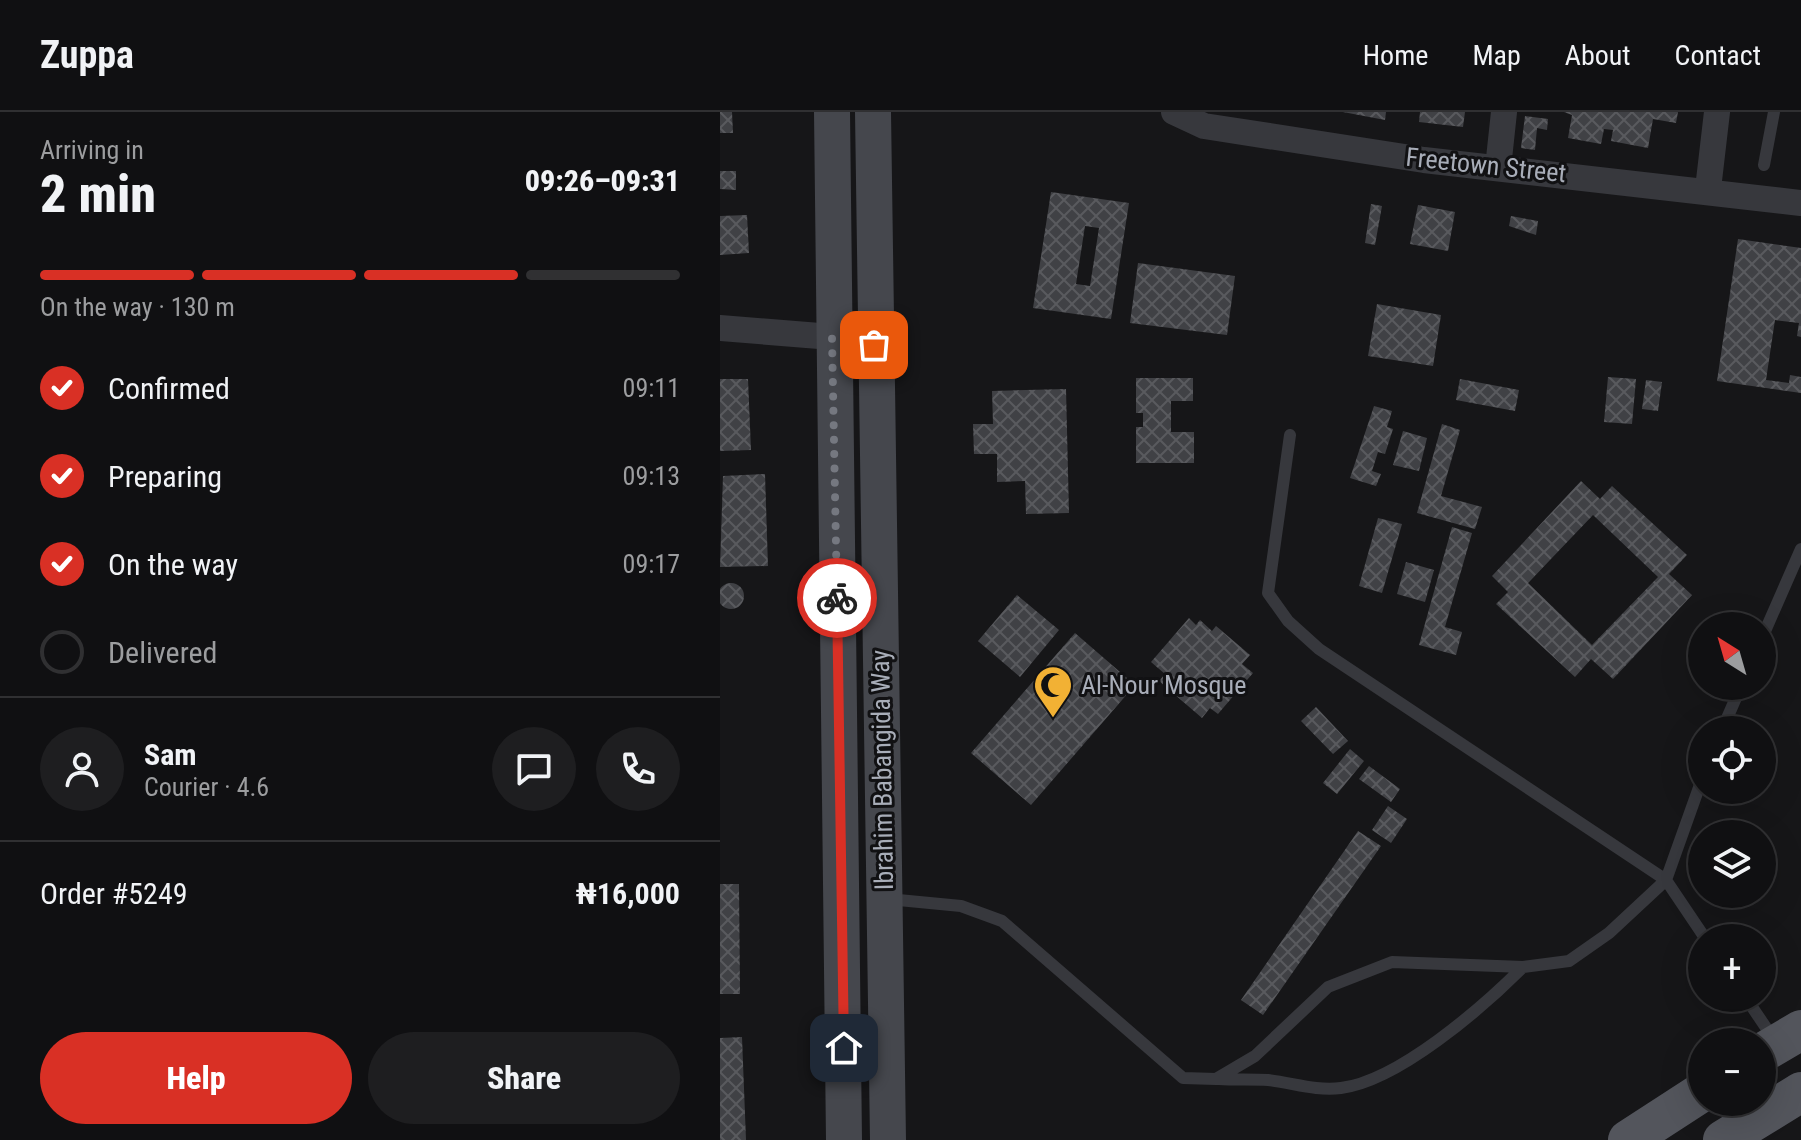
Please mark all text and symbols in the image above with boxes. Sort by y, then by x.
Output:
text: Zuppa [40,33,134,77]
text: Home [1363,39,1428,72]
text: Map [1472,39,1521,72]
text: About [1565,39,1631,72]
text: Contact [1675,39,1761,72]
text: Arriving in [40,135,144,165]
street label: Freetown Street [1404,142,1568,188]
text: 09:26–09:31 [525,163,680,198]
text: 2 min [40,164,156,225]
text: On the way · 130 m [40,292,235,322]
pin [840,311,908,379]
icon: bag [852,323,896,367]
icon: check [40,366,84,410]
text: Confirmed [108,371,230,406]
text: 09:11 [623,373,680,403]
icon: check [40,454,84,498]
text: Preparing [108,459,222,494]
text: 09:13 [623,461,680,491]
icon: check [40,542,84,586]
text: On the way [108,547,238,582]
text: 09:17 [623,549,680,579]
courier [797,558,877,638]
icon: bike [815,576,859,620]
north arrow [1688,612,1776,700]
map controls [1688,612,1776,1116]
text: Delivered [108,635,217,670]
street label: Ibrahim Babangida Way [865,649,899,890]
mosque icon: Al-Nour Mosque [1032,664,1074,719]
place label: Al-Nour Mosque [1081,670,1246,700]
button: locate [1688,716,1776,804]
button: person [40,727,124,811]
button: chat [492,727,576,811]
button: phone [596,727,680,811]
text: Sam [144,737,197,772]
text: Courier · 4.6 [144,772,269,802]
button: layers [1688,820,1776,908]
text: Order #5249 [40,876,188,911]
text: ₦16,000 [575,876,680,911]
button: + [1688,924,1776,1012]
pin [810,1014,878,1082]
icon: home [822,1026,866,1070]
button: − [1688,1028,1776,1116]
button: Help [40,1032,352,1124]
button: Share [368,1032,680,1124]

